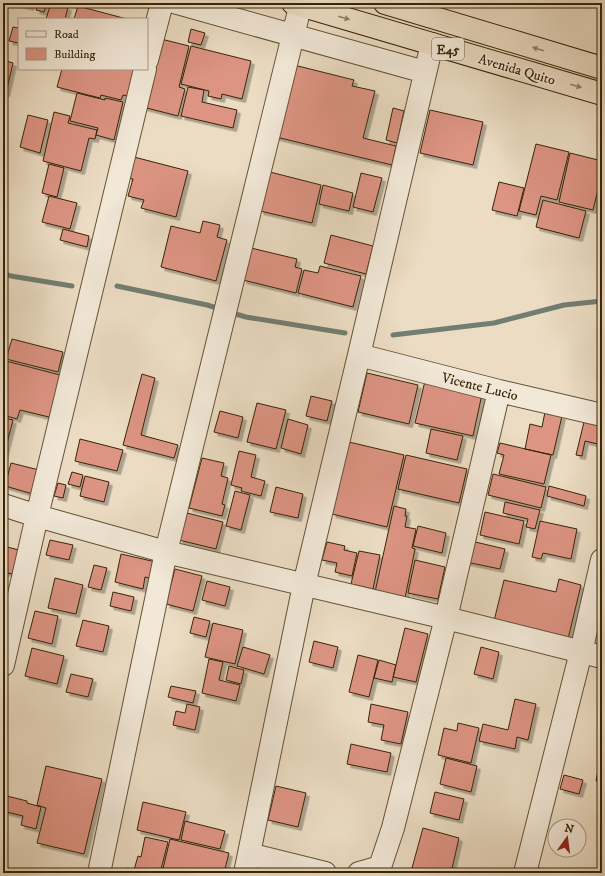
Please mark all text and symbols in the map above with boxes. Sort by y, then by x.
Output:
one-way arrow [338,15,350,21]
legend [18,18,148,70]
text: Road [54,27,79,42]
road number: E45 [432,38,464,60]
one-way arrow [532,46,544,52]
text: Building [54,47,95,62]
street label: Avenida Quito [476,50,558,90]
one-way arrow [571,83,583,89]
street label: Vicente Lucio [439,369,520,405]
north arrow [547,818,587,858]
text: N [563,821,575,837]

